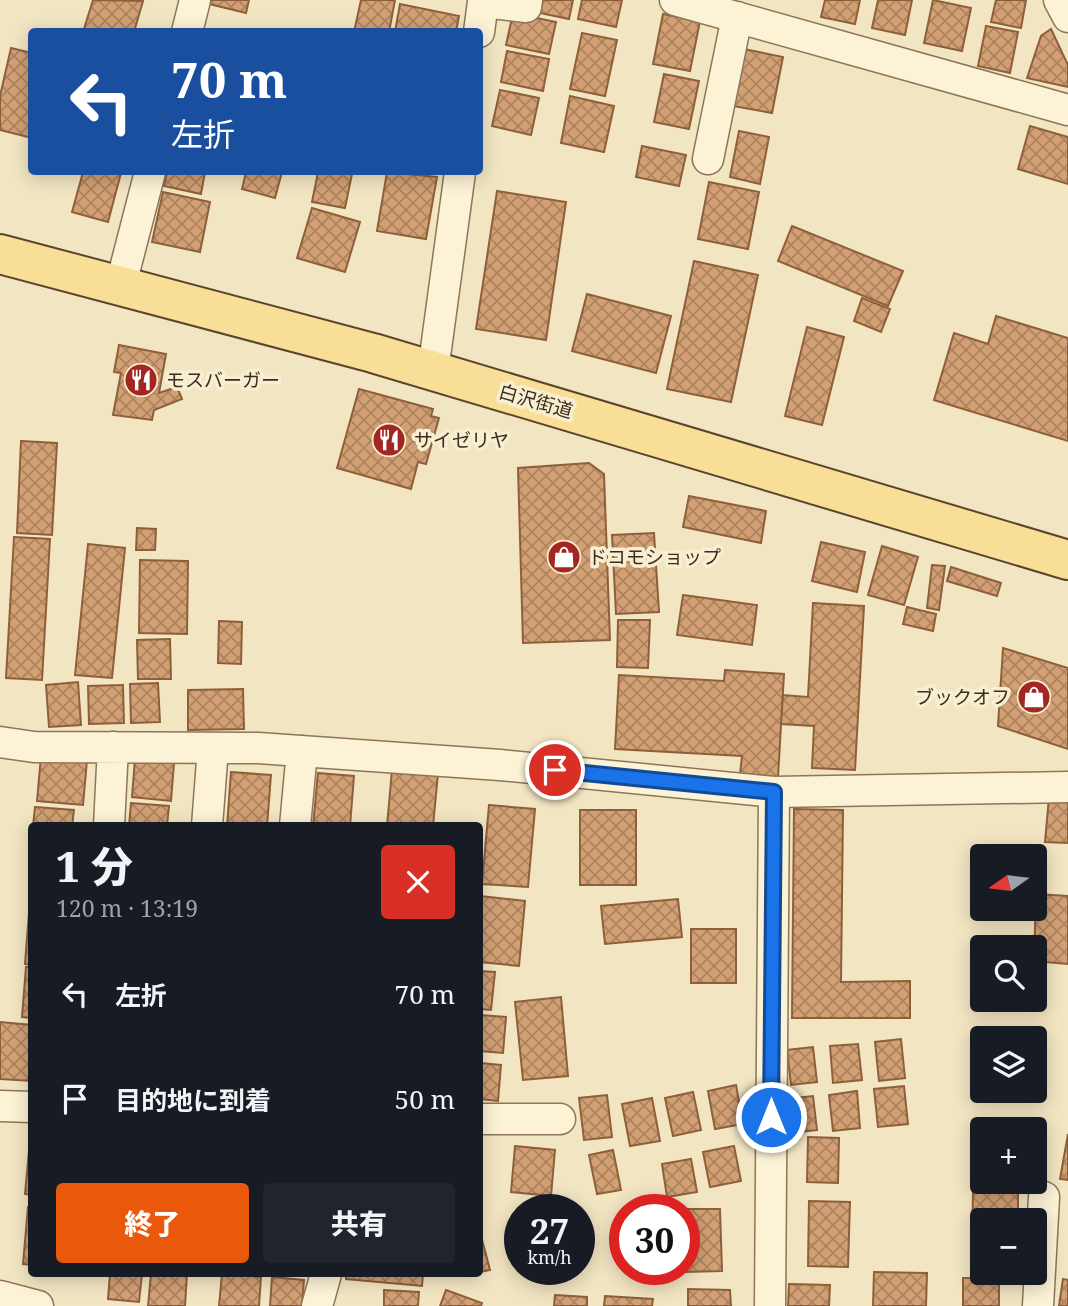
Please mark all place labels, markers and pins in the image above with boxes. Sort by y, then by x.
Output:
restaurant icon: モスバーガー [122,361,160,399]
place label: モスバーガー [166,367,280,393]
restaurant icon: サイゼリヤ [370,421,408,459]
place label: サイゼリヤ [414,427,509,453]
shop icon: ドコモショップ [545,538,583,576]
place label: ドコモショップ [588,544,721,570]
shop icon: ブックオフ [1015,678,1053,716]
place label: ブックオフ [915,684,1010,710]
pin [525,740,585,800]

